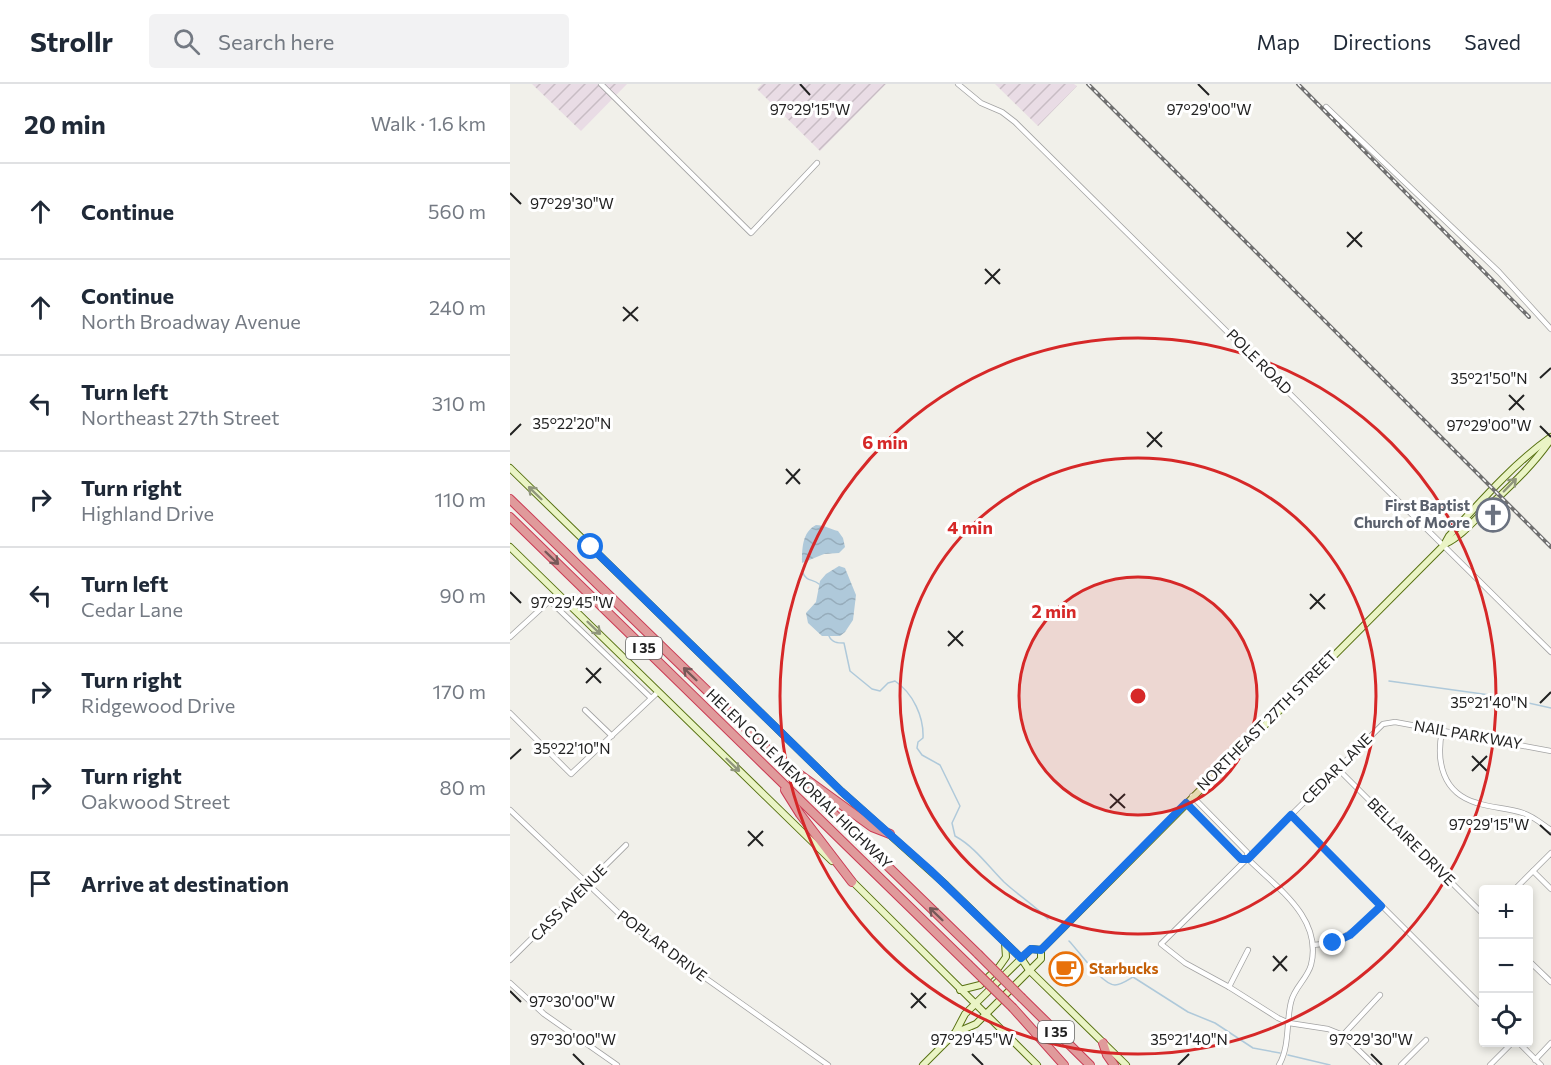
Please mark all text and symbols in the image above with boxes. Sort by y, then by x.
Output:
search box [149,14,569,68]
text: Strollr [30,24,113,58]
icon: search [170,25,203,58]
text: Search here [218,28,334,55]
text: Map [1257,29,1300,54]
text: Directions [1333,29,1431,54]
text: Saved [1464,29,1521,54]
text: 97°29'15"W [770,100,850,118]
text: 97°29'00"W [1167,100,1252,118]
text: 20 min [24,108,106,139]
text: Walk · 1.6 km [371,111,486,135]
text: 97°29'30"W [530,194,614,212]
icon: ahead [24,195,57,228]
text: Continue [81,198,174,225]
text: 560 m [428,199,486,223]
text: Continue [81,282,174,309]
icon: ahead [24,291,57,324]
text: 240 m [429,295,486,319]
text: North Broadway Avenue [81,309,301,333]
street label: POLE ROAD [1223,325,1296,398]
text: 35°21'50"N [1450,369,1528,387]
text: Turn left [81,378,168,405]
icon: left [24,387,57,420]
text: 310 m [432,391,486,415]
text: Northeast 27th Street [81,405,279,429]
text: 35°22'20"N [533,414,611,432]
text: 97°29'00"W [1447,416,1532,434]
text: 6 min [862,431,908,453]
text: Turn right [81,474,182,501]
one-way arrow [1503,477,1517,492]
icon: right [24,483,57,516]
one-way arrow [528,485,543,500]
text: 110 m [435,487,486,511]
place label: First Baptist Church of Moore [1354,496,1470,531]
church icon: First Baptist Church of Moore [1475,497,1511,533]
text: Highland Drive [81,501,214,525]
text: 4 min [947,516,993,538]
route start [577,533,603,559]
one-way arrow [544,550,559,565]
text: Turn left [81,570,168,597]
icon: left [24,579,57,612]
text: 90 m [440,583,486,607]
text: 97°29'45"W [530,593,614,611]
text: Cedar Lane [81,597,183,621]
text: 2 min [1032,600,1076,622]
one-way arrow [586,621,601,636]
road number: I 35 [626,637,662,659]
street label: NORTHEAST 27TH STREET [1193,646,1340,794]
text: Turn right [81,666,182,693]
one-way arrow [682,667,697,682]
icon: right [24,675,57,708]
text: 170 m [433,679,486,703]
street label: HELEN COLE MEMORIAL HIGHWAY [703,685,896,872]
centre of rings [1128,686,1148,706]
text: Ridgewood Drive [81,693,235,717]
text: 35°21'40"N [1450,693,1528,711]
street label: NAIL PARKWAY [1413,716,1524,752]
street label: CEDAR LANE [1297,729,1375,807]
text: 35°22'10"N [534,739,611,757]
one-way arrow [726,757,741,772]
text: Turn right [81,762,182,789]
icon: right [24,771,57,804]
text: 80 m [440,775,486,799]
text: Oakwood Street [81,789,230,813]
street label: BELLAIRE DRIVE [1364,794,1459,889]
text: 97°29'15"W [1449,815,1529,833]
street label: CASS AVENUE [526,860,610,944]
icon: arrive [24,867,57,900]
text: Arrive at destination [81,870,289,897]
map controls [1479,885,1533,1047]
button: + [1479,885,1533,939]
street label: POPLAR DRIVE [614,906,711,985]
one-way arrow [928,906,943,921]
route end [1319,929,1345,955]
button: − [1479,939,1533,993]
cafe icon: Starbucks [1048,951,1084,987]
place label: Starbucks [1089,959,1159,977]
text: 97°30'00"W [529,992,615,1010]
button: locate [1479,993,1533,1047]
road number: I 35 [1038,1021,1074,1043]
text: 97°30'00"W [530,1030,616,1048]
text: 97°29'45"W [930,1030,1014,1048]
text: 35°21'40"N [1150,1030,1228,1048]
text: 97°29'30"W [1329,1030,1413,1048]

